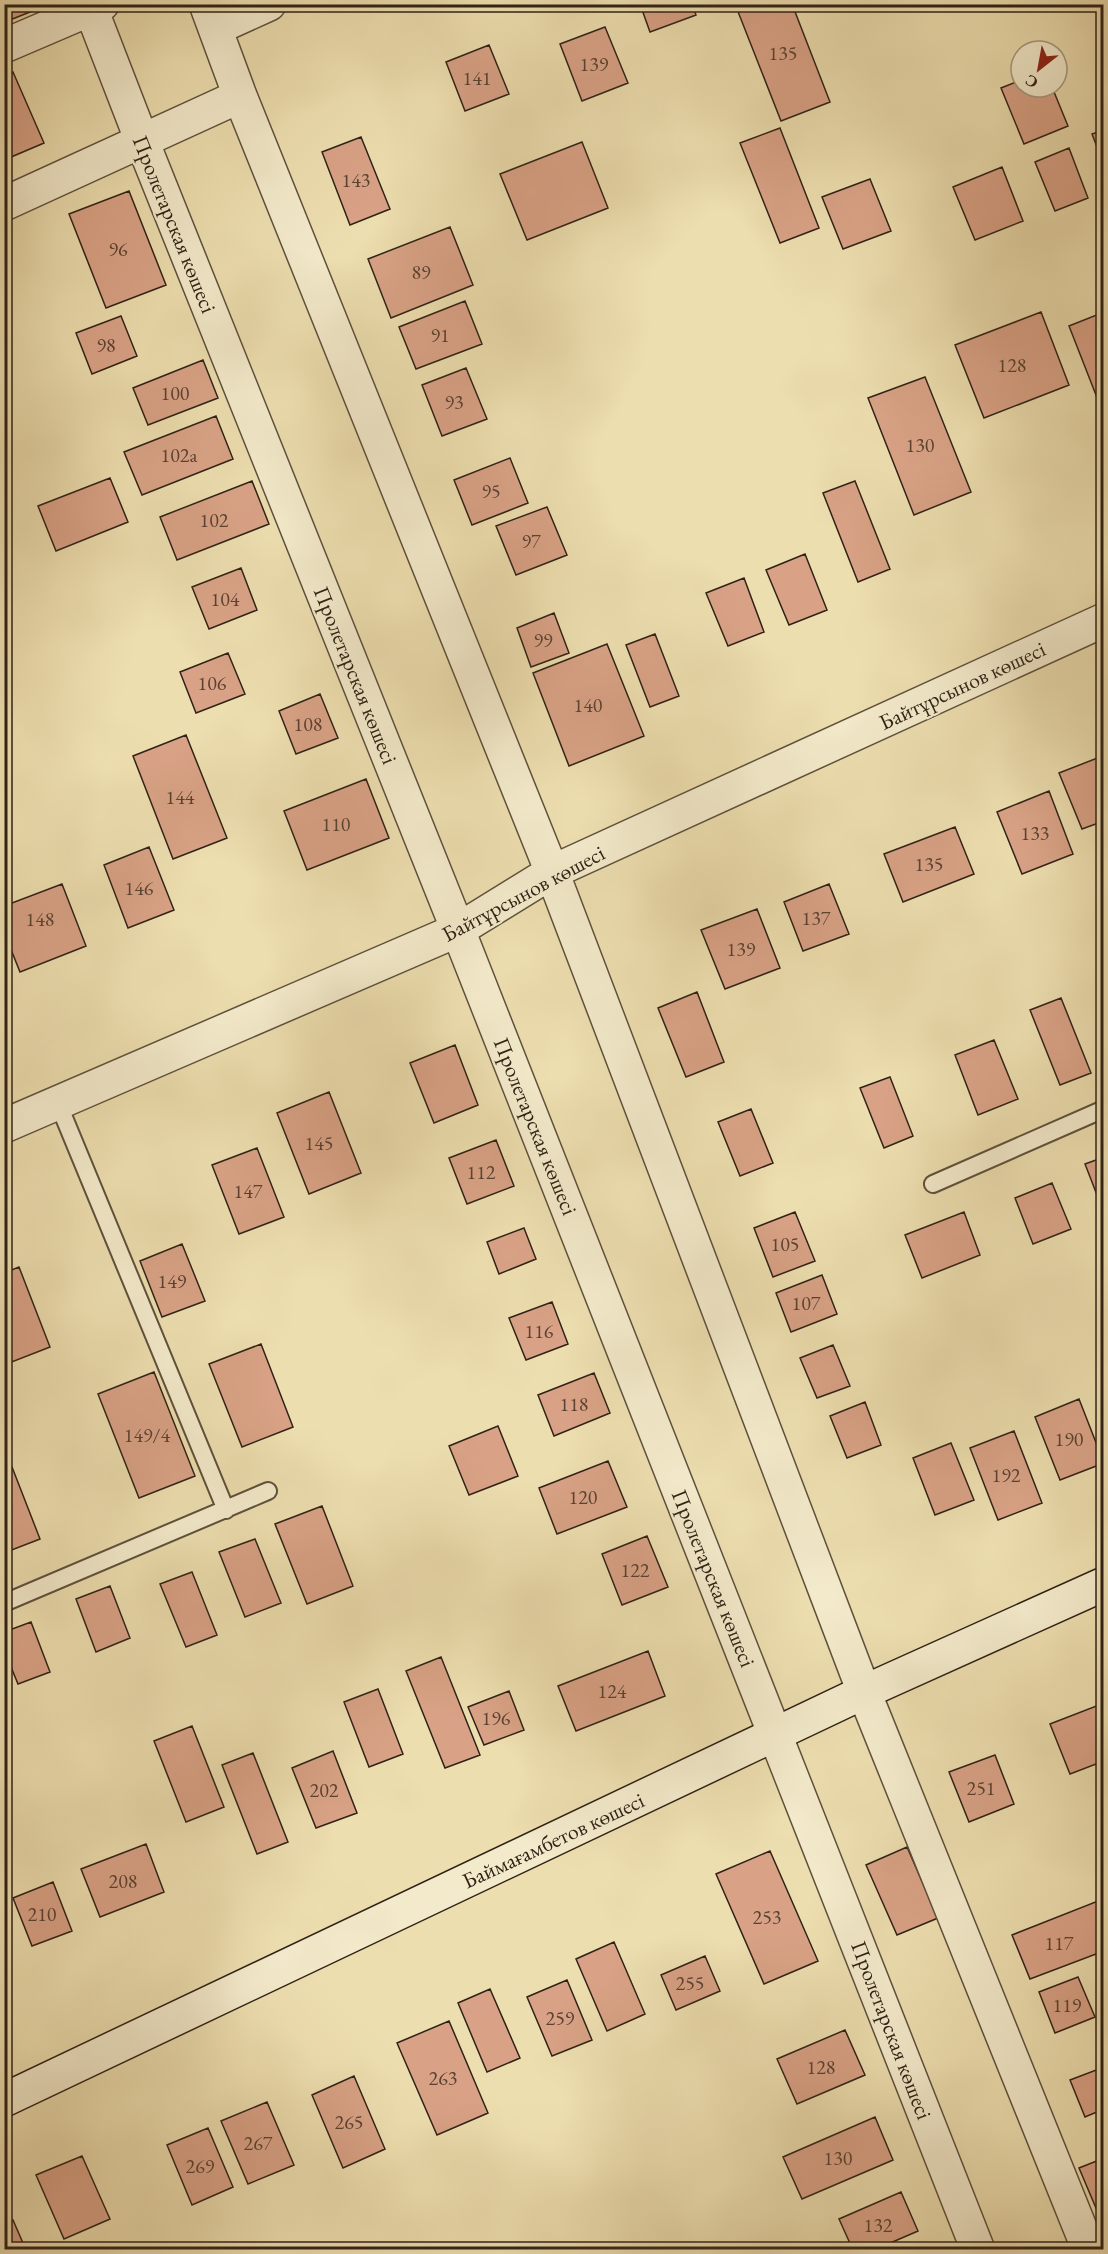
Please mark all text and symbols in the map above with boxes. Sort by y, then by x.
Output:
north arrow [1009,39,1069,99]
house number: 135 [769,40,797,66]
house number: 139 [580,51,609,77]
house number: 141 [463,65,491,91]
text: С [1021,70,1042,93]
street label: Пролетарская көшесі [126,131,223,317]
house number: 143 [342,167,370,193]
house number: 96 [108,236,128,262]
house number: 89 [411,259,431,285]
house number: 91 [430,322,450,348]
house number: 98 [96,332,116,358]
house number: 128 [998,352,1026,378]
house number: 100 [161,380,190,406]
house number: 93 [444,389,464,415]
house number: 130 [906,432,935,458]
house number: 102а [161,442,197,468]
house number: 95 [481,478,501,504]
house number: 102 [200,507,229,533]
house number: 97 [521,528,541,554]
street label: Пролетарская көшесі [307,582,404,768]
house number: 104 [211,586,240,612]
house number: 99 [533,627,553,653]
street label: Байтұрсынов көшесі [874,634,1050,737]
house number: 106 [198,670,227,696]
house number: 140 [574,692,603,718]
house number: 108 [294,711,322,737]
house number: 144 [166,784,195,810]
house number: 110 [322,811,351,837]
house number: 133 [1021,820,1049,846]
street label: Байтұрсынов көшесі [437,838,610,949]
house number: 135 [915,851,943,877]
house number: 146 [125,875,154,901]
house number: 137 [802,905,831,931]
house number: 148 [26,906,54,932]
house number: 139 [727,936,756,962]
street label: Пролетарская көшесі [487,1033,584,1219]
house number: 145 [305,1130,333,1156]
house number: 112 [467,1159,496,1185]
house number: 147 [234,1178,263,1204]
house number: 105 [771,1231,799,1257]
house number: 149 [158,1268,187,1294]
house number: 107 [792,1290,821,1316]
house number: 116 [525,1318,554,1344]
house number: 118 [560,1391,588,1417]
house number: 149/4 [124,1422,171,1448]
house number: 190 [1055,1426,1084,1452]
house number: 192 [992,1462,1021,1488]
house number: 120 [569,1484,598,1510]
street label: Пролетарская көшесі [665,1485,762,1671]
house number: 122 [621,1557,650,1583]
house number: 124 [598,1678,627,1704]
house number: 196 [482,1705,511,1731]
house number: 251 [967,1775,995,1801]
house number: 202 [310,1777,339,1803]
street label: Баймағамбетов көшесі [458,1786,649,1895]
house number: 208 [109,1868,137,1894]
house number: 210 [28,1901,57,1927]
house number: 253 [753,1904,781,1930]
house number: 117 [1045,1930,1074,1956]
street label: Пролетарская көшесі [844,1937,939,2124]
house number: 255 [676,1970,704,1996]
house number: 119 [1053,1992,1082,2018]
house number: 259 [546,2005,575,2031]
house number: 128 [807,2054,835,2080]
house number: 263 [429,2065,457,2091]
house number: 265 [335,2109,363,2135]
house number: 267 [244,2130,273,2156]
house number: 130 [824,2145,853,2171]
house number: 269 [186,2153,215,2179]
house number: 132 [864,2212,893,2238]

